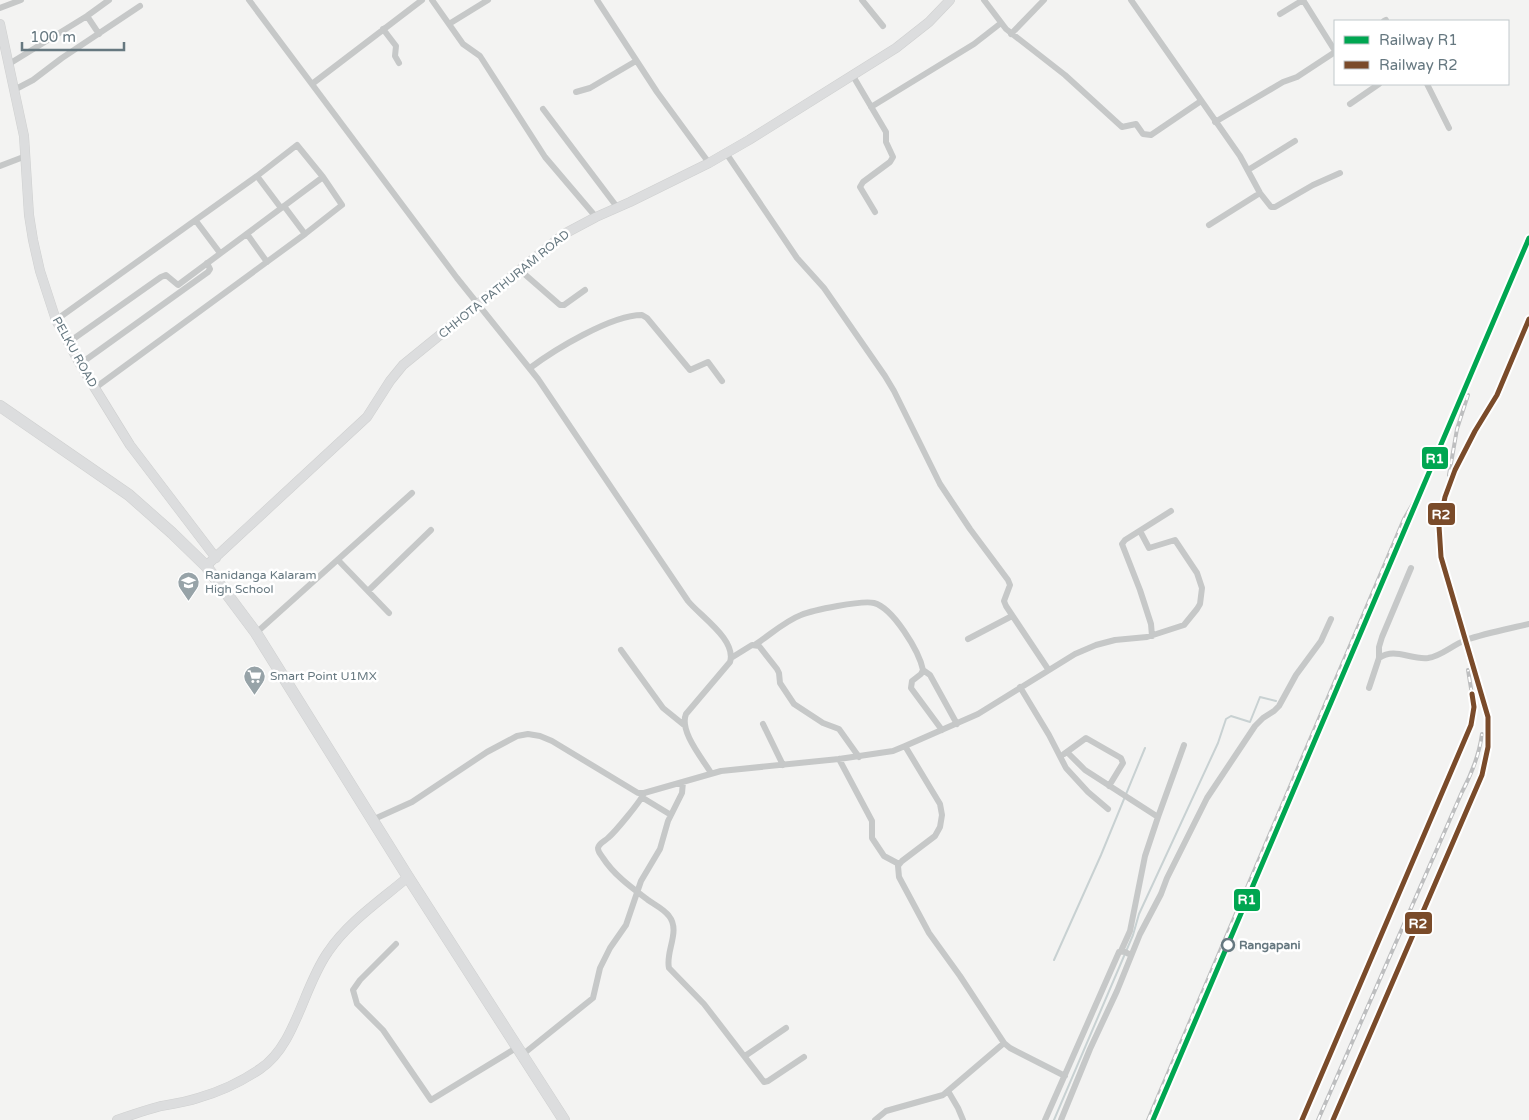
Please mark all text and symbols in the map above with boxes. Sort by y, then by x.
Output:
scale bar [22,20,125,52]
legend [1334,20,1509,85]
text: 100 m [30,28,76,46]
text: Railway R1 [1379,31,1458,49]
text: Railway R2 [1379,56,1458,74]
street label: CHHOTA PATHURAM ROAD [436,227,572,341]
street label: PELKU ROAD [50,314,100,390]
line badge: R1 [1421,446,1449,470]
text: R1 [1426,450,1444,467]
line badge: R2 [1427,502,1456,526]
text: R2 [1432,506,1451,523]
place label: Ranidanga Kalaram High School [205,568,317,596]
school or university icon: Ranidanga Kalaram High School [177,570,201,601]
supermarket icon: Smart Point U1MX [242,664,266,695]
place label: Smart Point U1MX [270,669,377,683]
line badge: R1 [1233,888,1261,912]
text: R1 [1238,891,1256,908]
line badge: R2 [1404,911,1433,935]
text: R2 [1409,915,1428,932]
marker: Rangapani [1221,938,1235,952]
place label: Rangapani [1239,938,1301,953]

